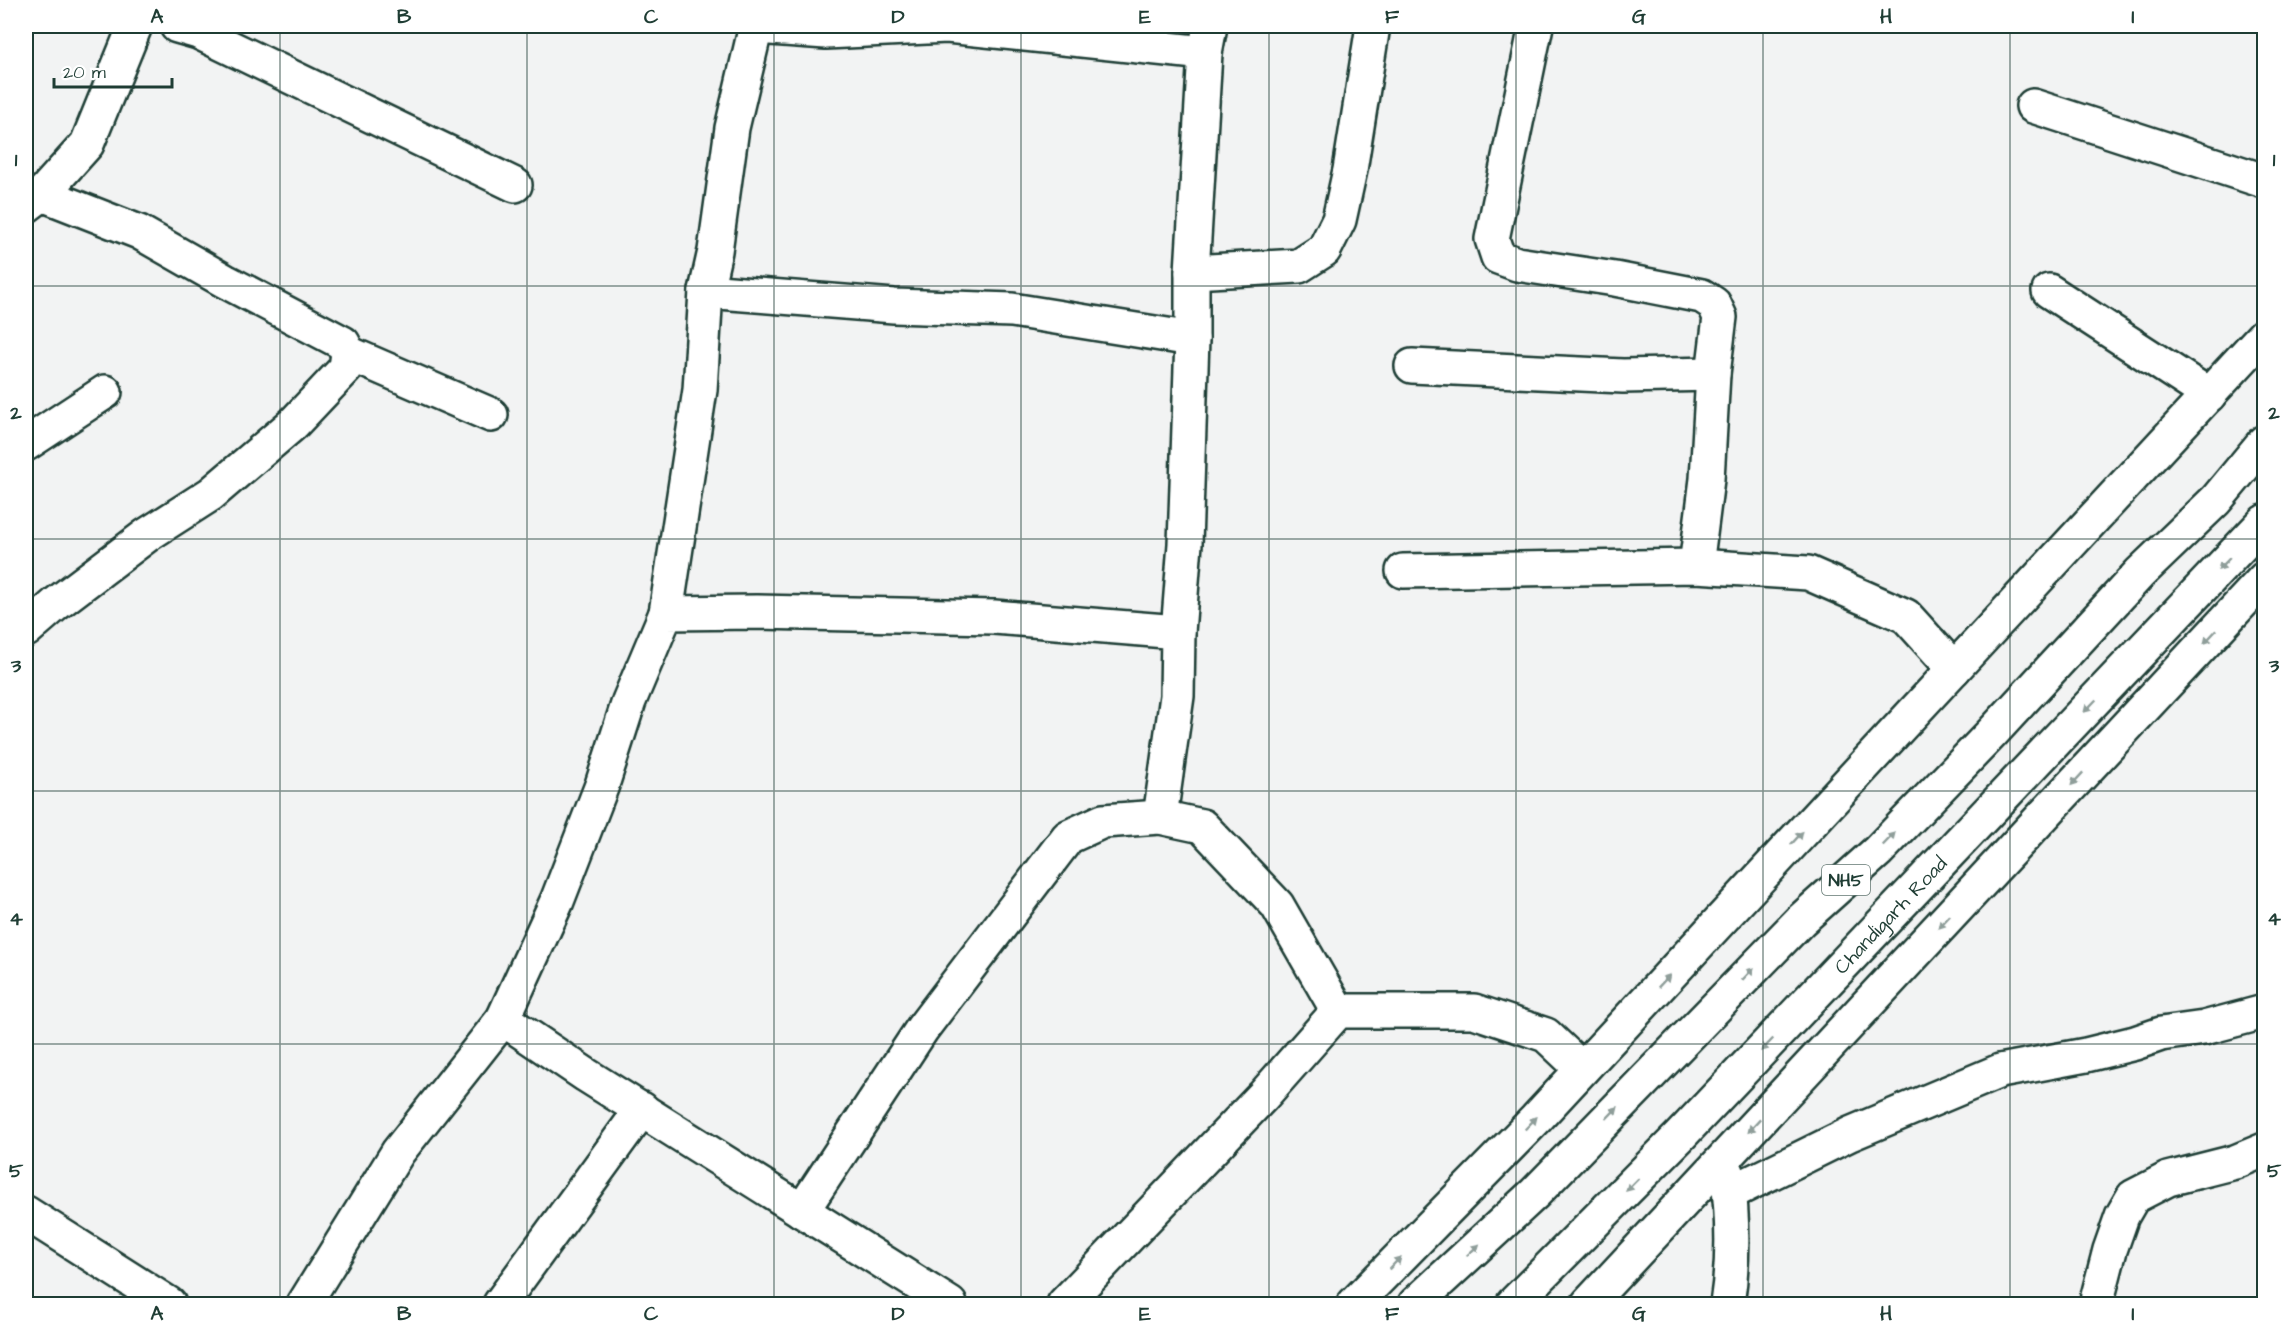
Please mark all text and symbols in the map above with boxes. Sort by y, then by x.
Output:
text: A [151,3,164,31]
text: B [397,3,412,31]
text: C [644,3,659,31]
text: D [892,3,905,31]
text: E [1139,3,1151,31]
text: F [1385,3,1400,31]
text: G [1632,3,1646,31]
text: H [1880,3,1892,31]
text: I [2131,3,2135,31]
scale bar [54,51,172,89]
text: 20 m [63,60,106,85]
text: 1 [15,146,18,174]
text: 1 [2273,146,2276,174]
text: 2 [9,399,22,427]
text: 2 [2267,399,2280,427]
one-way arrow [2217,557,2231,572]
one-way arrow [2203,629,2217,644]
text: 3 [10,652,22,680]
text: 3 [2268,652,2280,680]
one-way arrow [2083,698,2097,713]
one-way arrow [2070,772,2084,787]
one-way arrow [1790,831,1803,846]
one-way arrow [1882,833,1896,847]
street label: Chandigarh Road [1828,851,1954,981]
road number: NH5 [1822,865,1870,895]
text: 4 [9,905,23,933]
text: 4 [2267,905,2281,933]
one-way arrow [1938,915,1952,929]
one-way arrow [1741,967,1755,981]
one-way arrow [1657,973,1671,988]
one-way arrow [1760,1037,1774,1052]
one-way arrow [1605,1106,1619,1121]
one-way arrow [1524,1117,1538,1131]
one-way arrow [1748,1118,1761,1133]
text: 5 [9,1157,24,1185]
text: 5 [2267,1157,2282,1185]
one-way arrow [1625,1177,1639,1191]
one-way arrow [1465,1244,1480,1257]
one-way arrow [1388,1255,1402,1270]
text: A [151,1300,164,1328]
text: B [397,1300,412,1328]
text: C [644,1300,659,1328]
text: D [892,1300,905,1328]
text: E [1139,1300,1151,1328]
text: F [1385,1300,1400,1328]
text: G [1632,1300,1646,1328]
text: H [1880,1300,1892,1328]
text: I [2131,1300,2135,1328]

